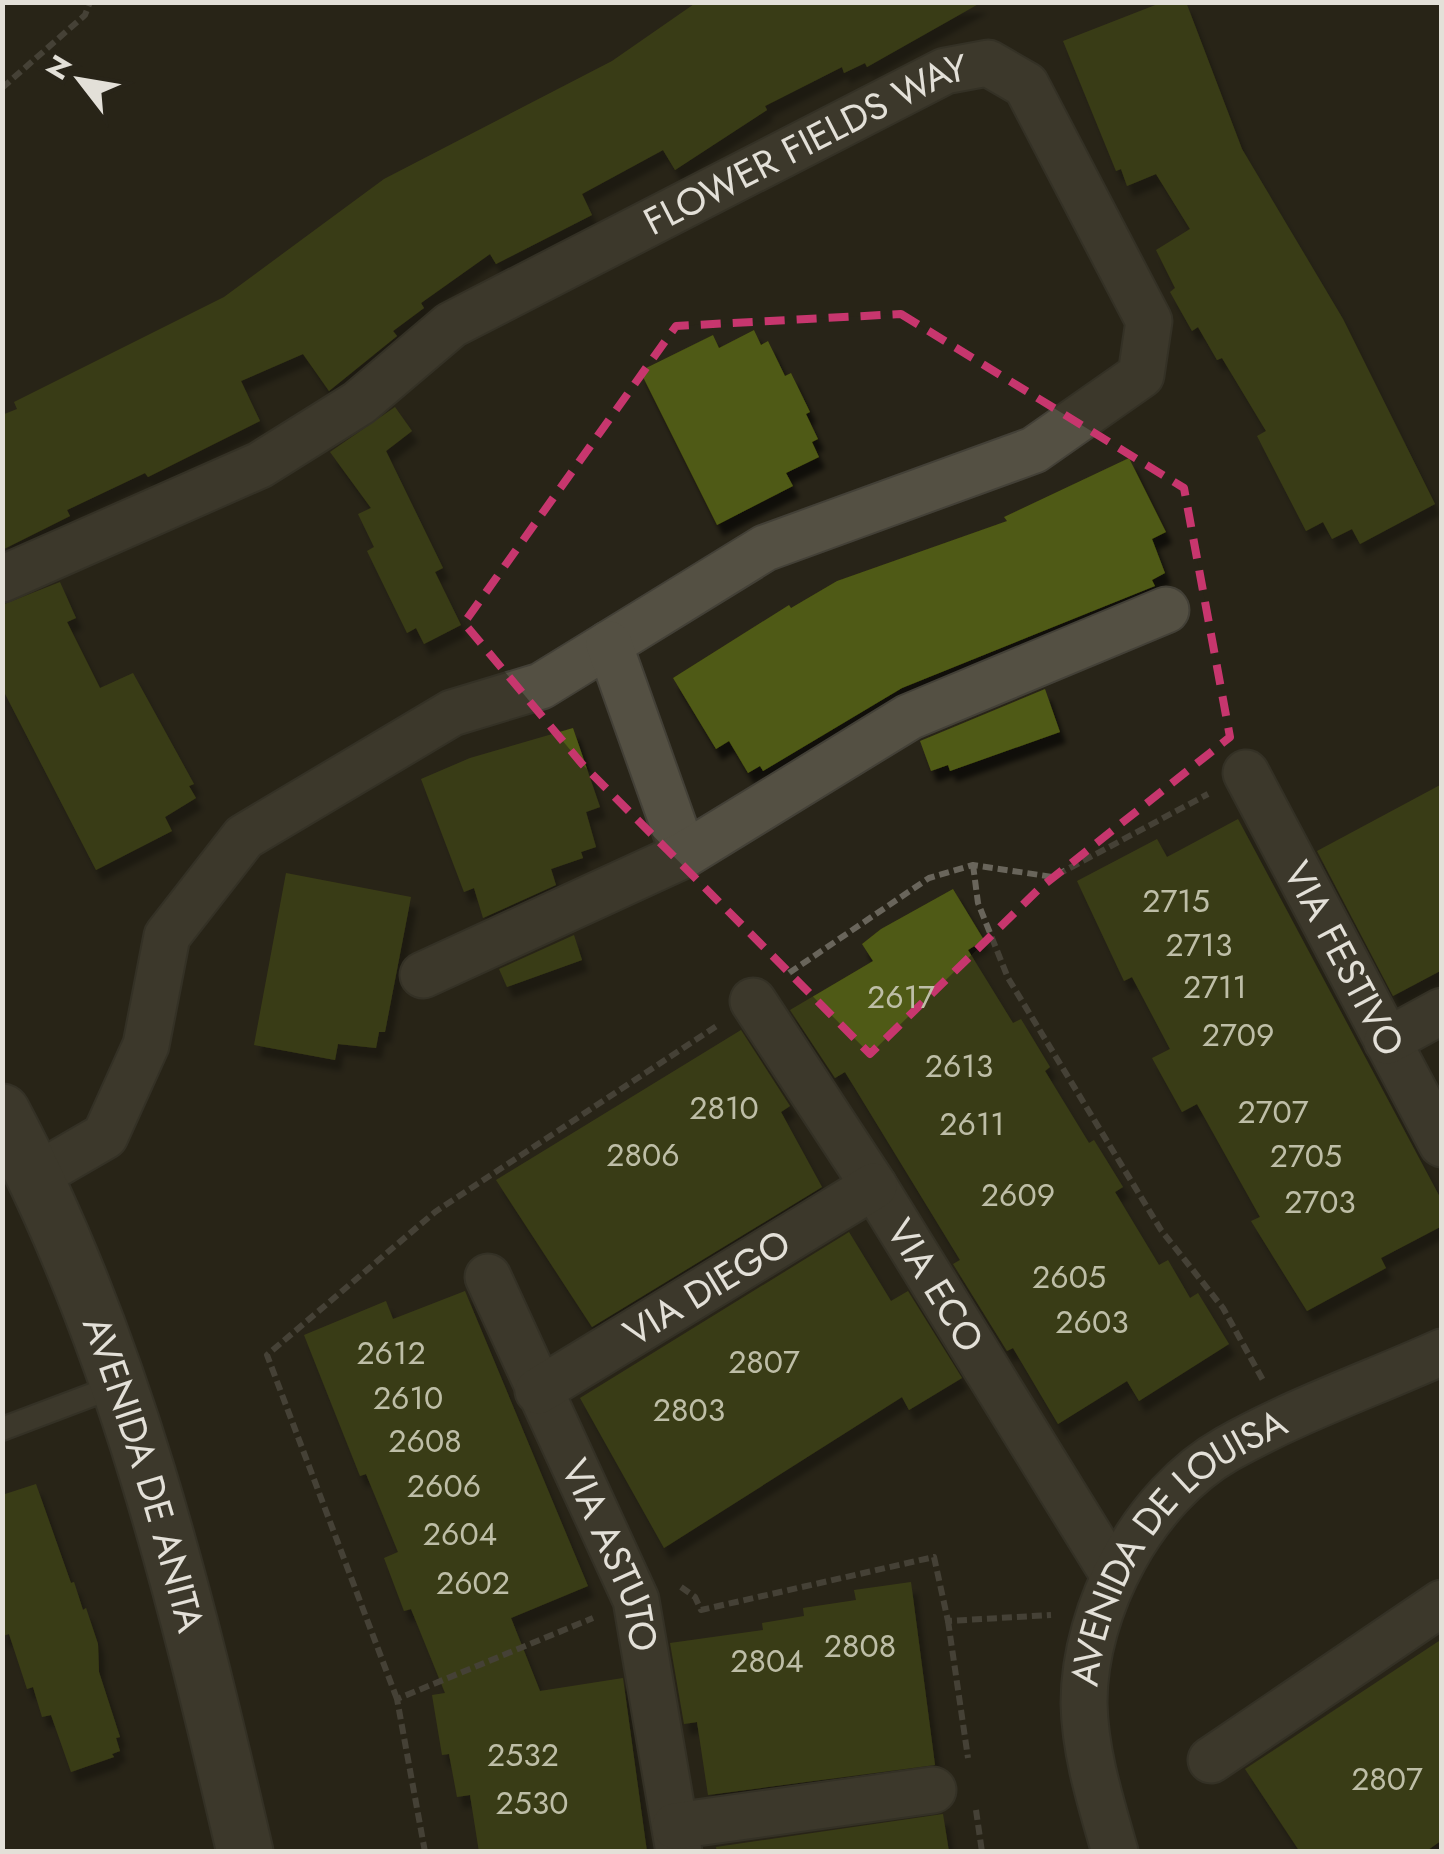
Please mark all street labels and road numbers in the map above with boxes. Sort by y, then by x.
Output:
street label: FLOWER FIELDS WAY [634,39,972,248]
street label: VIA FESTIVO [1270,851,1419,1066]
street label: VIA ECO [874,1208,998,1363]
street label: VIA DIEGO [613,1215,801,1359]
street label: AVENIDA DE ANITA [69,1308,219,1638]
street label: AVENIDA DE LOUISA [1057,1395,1296,1689]
street label: VIA ASTUTO [548,1450,672,1656]

